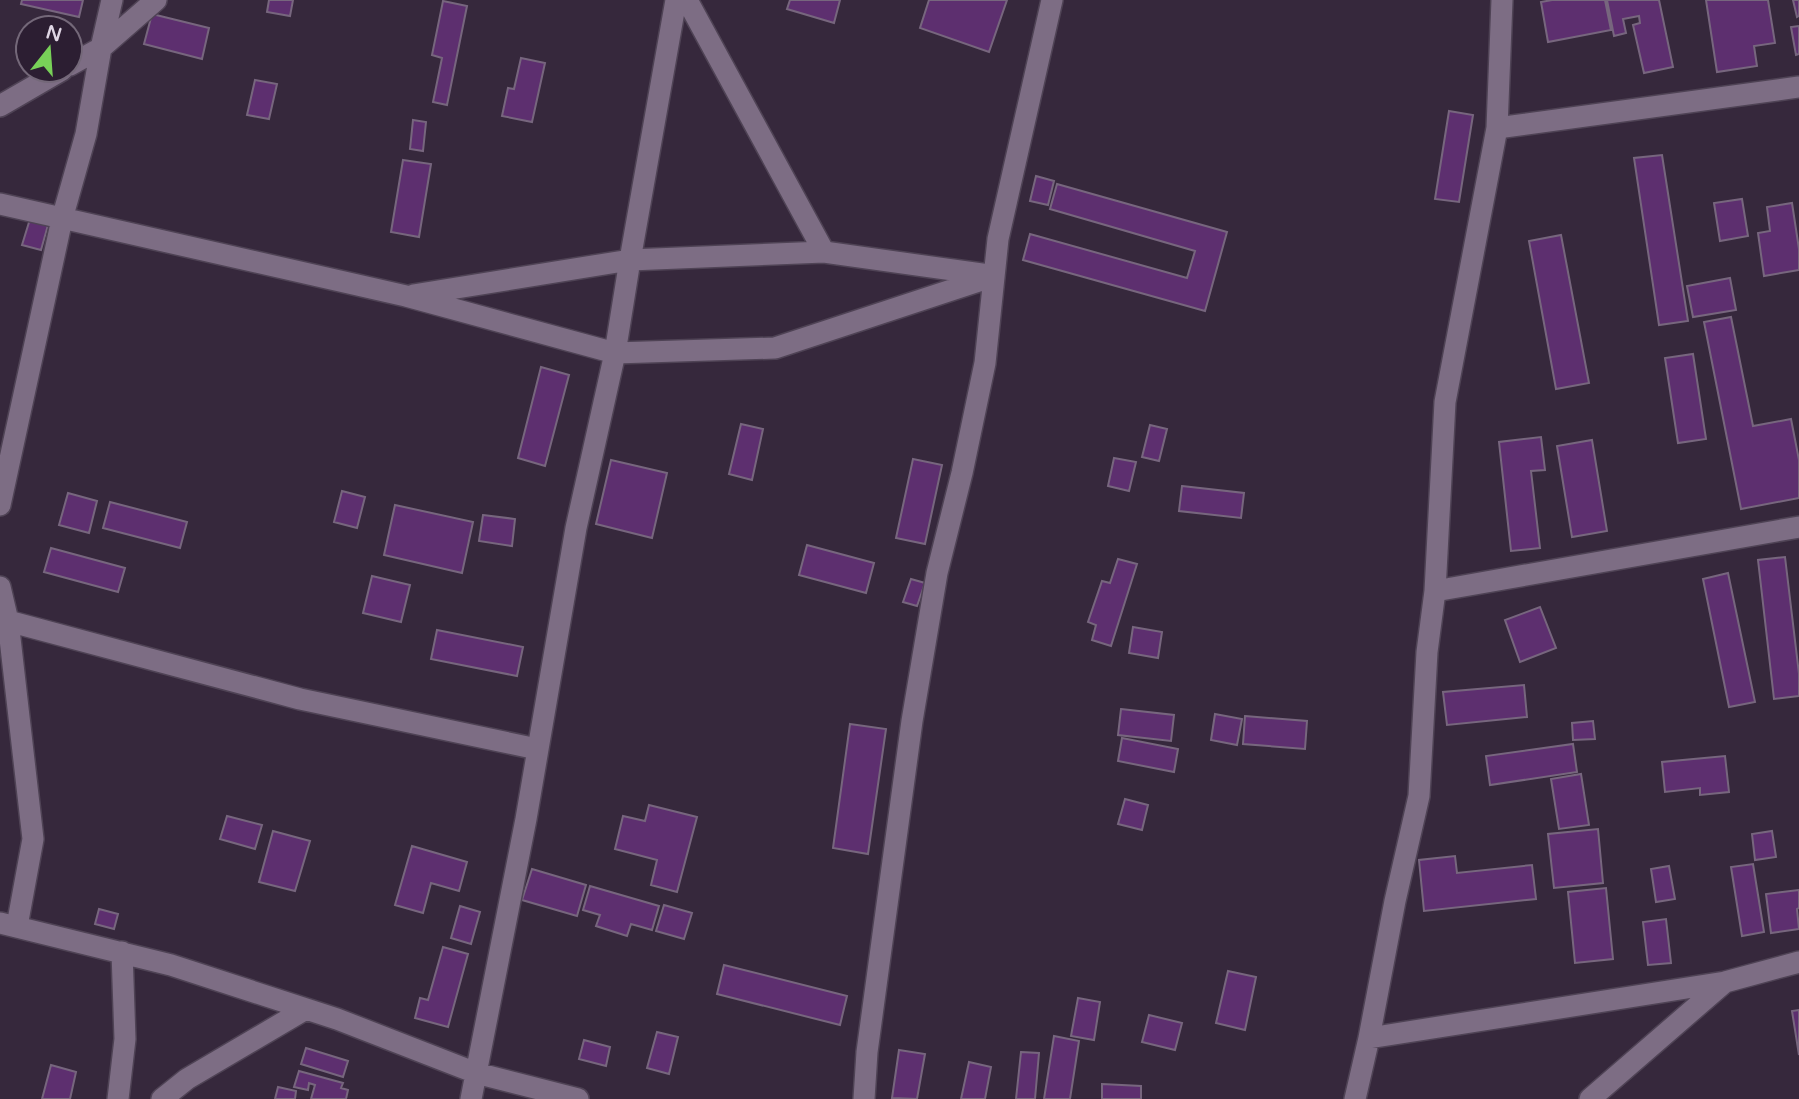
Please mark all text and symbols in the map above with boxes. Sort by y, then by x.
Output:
north arrow [14,14,84,84]
text: N [43,21,64,46]

